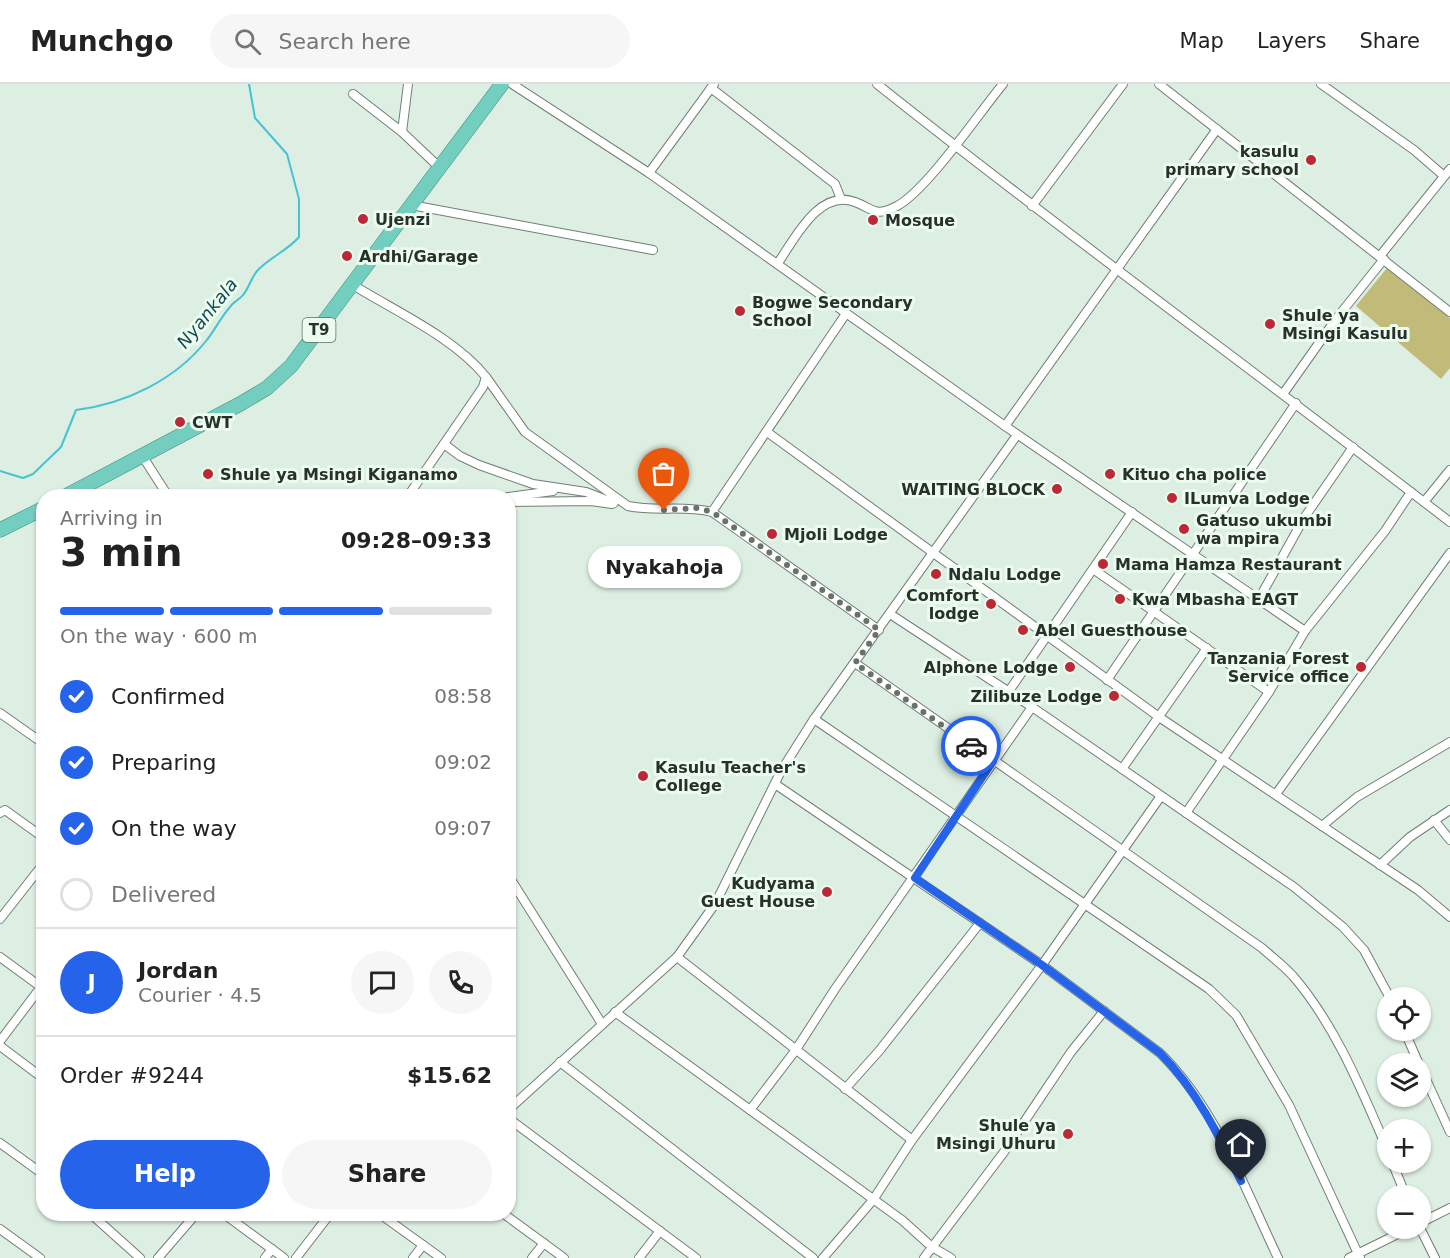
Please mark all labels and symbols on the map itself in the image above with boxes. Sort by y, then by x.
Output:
place label: kasulu primary school [1165,142,1299,179]
marker: kasulu primary school [1304,153,1318,167]
place label: Ujenzi [375,210,431,229]
place label: Mosque [885,211,955,230]
marker: Ujenzi [356,212,370,226]
marker: Mosque [866,213,880,227]
place label: Ardhi/Garage [359,247,479,266]
marker: Ardhi/Garage [340,249,354,263]
water label: Nyankala [172,274,242,352]
place label: Bogwe Secondary School [752,293,913,330]
marker: Bogwe Secondary School [733,304,747,318]
place label: Shule ya Msingi Kasulu [1282,306,1408,343]
marker: Shule ya Msingi Kasulu [1263,317,1277,331]
road number: T9 [302,318,336,342]
place label: CWT [192,413,232,432]
marker: CWT [173,415,187,429]
pin [638,448,689,510]
place label: Shule ya Msingi Kiganamo [220,465,458,484]
place label: Kituo cha police [1122,465,1267,484]
marker: Shule ya Msingi Kiganamo [201,467,215,481]
marker: Kituo cha police [1103,467,1117,481]
place label: WAITING BLOCK [901,480,1046,499]
marker: WAITING BLOCK [1050,482,1064,496]
place label: ILumva Lodge [1184,489,1310,508]
marker: ILumva Lodge [1165,491,1179,505]
place label: Gatuso ukumbi wa mpira [1196,511,1332,548]
marker: Gatuso ukumbi wa mpira [1177,522,1191,536]
place label: Mjoli Lodge [784,525,888,544]
marker: Mjoli Lodge [765,527,779,541]
callout: Nyakahoja [588,546,740,588]
place label: Mama Hamza Restaurant [1115,555,1342,574]
marker: Mama Hamza Restaurant [1096,557,1110,571]
place label: Ndalu Lodge [948,565,1061,584]
marker: Ndalu Lodge [929,567,943,581]
place label: Comfort lodge [906,586,979,623]
place label: Kwa Mbasha EAGT [1132,590,1298,609]
marker: Kwa Mbasha EAGT [1113,592,1127,606]
marker: Comfort lodge [984,597,998,611]
place label: Abel Guesthouse [1035,621,1188,640]
marker: Abel Guesthouse [1016,623,1030,637]
place label: Tanzania Forest Service office [1207,649,1349,686]
place label: Alphone Lodge [924,658,1058,677]
marker: Alphone Lodge [1063,660,1077,674]
marker: Tanzania Forest Service office [1354,660,1368,674]
place label: Zilibuze Lodge [970,687,1102,706]
marker: Zilibuze Lodge [1107,689,1121,703]
courier [941,716,1001,776]
place label: Kasulu Teacher's College [655,758,806,795]
marker: Kasulu Teacher's College [636,769,650,783]
place label: Kudyama Guest House [701,874,815,911]
marker: Kudyama Guest House [820,885,834,899]
place label: Shule ya Msingi Uhuru [936,1116,1056,1153]
pin [1215,1119,1266,1181]
marker: Shule ya Msingi Uhuru [1061,1127,1075,1141]

